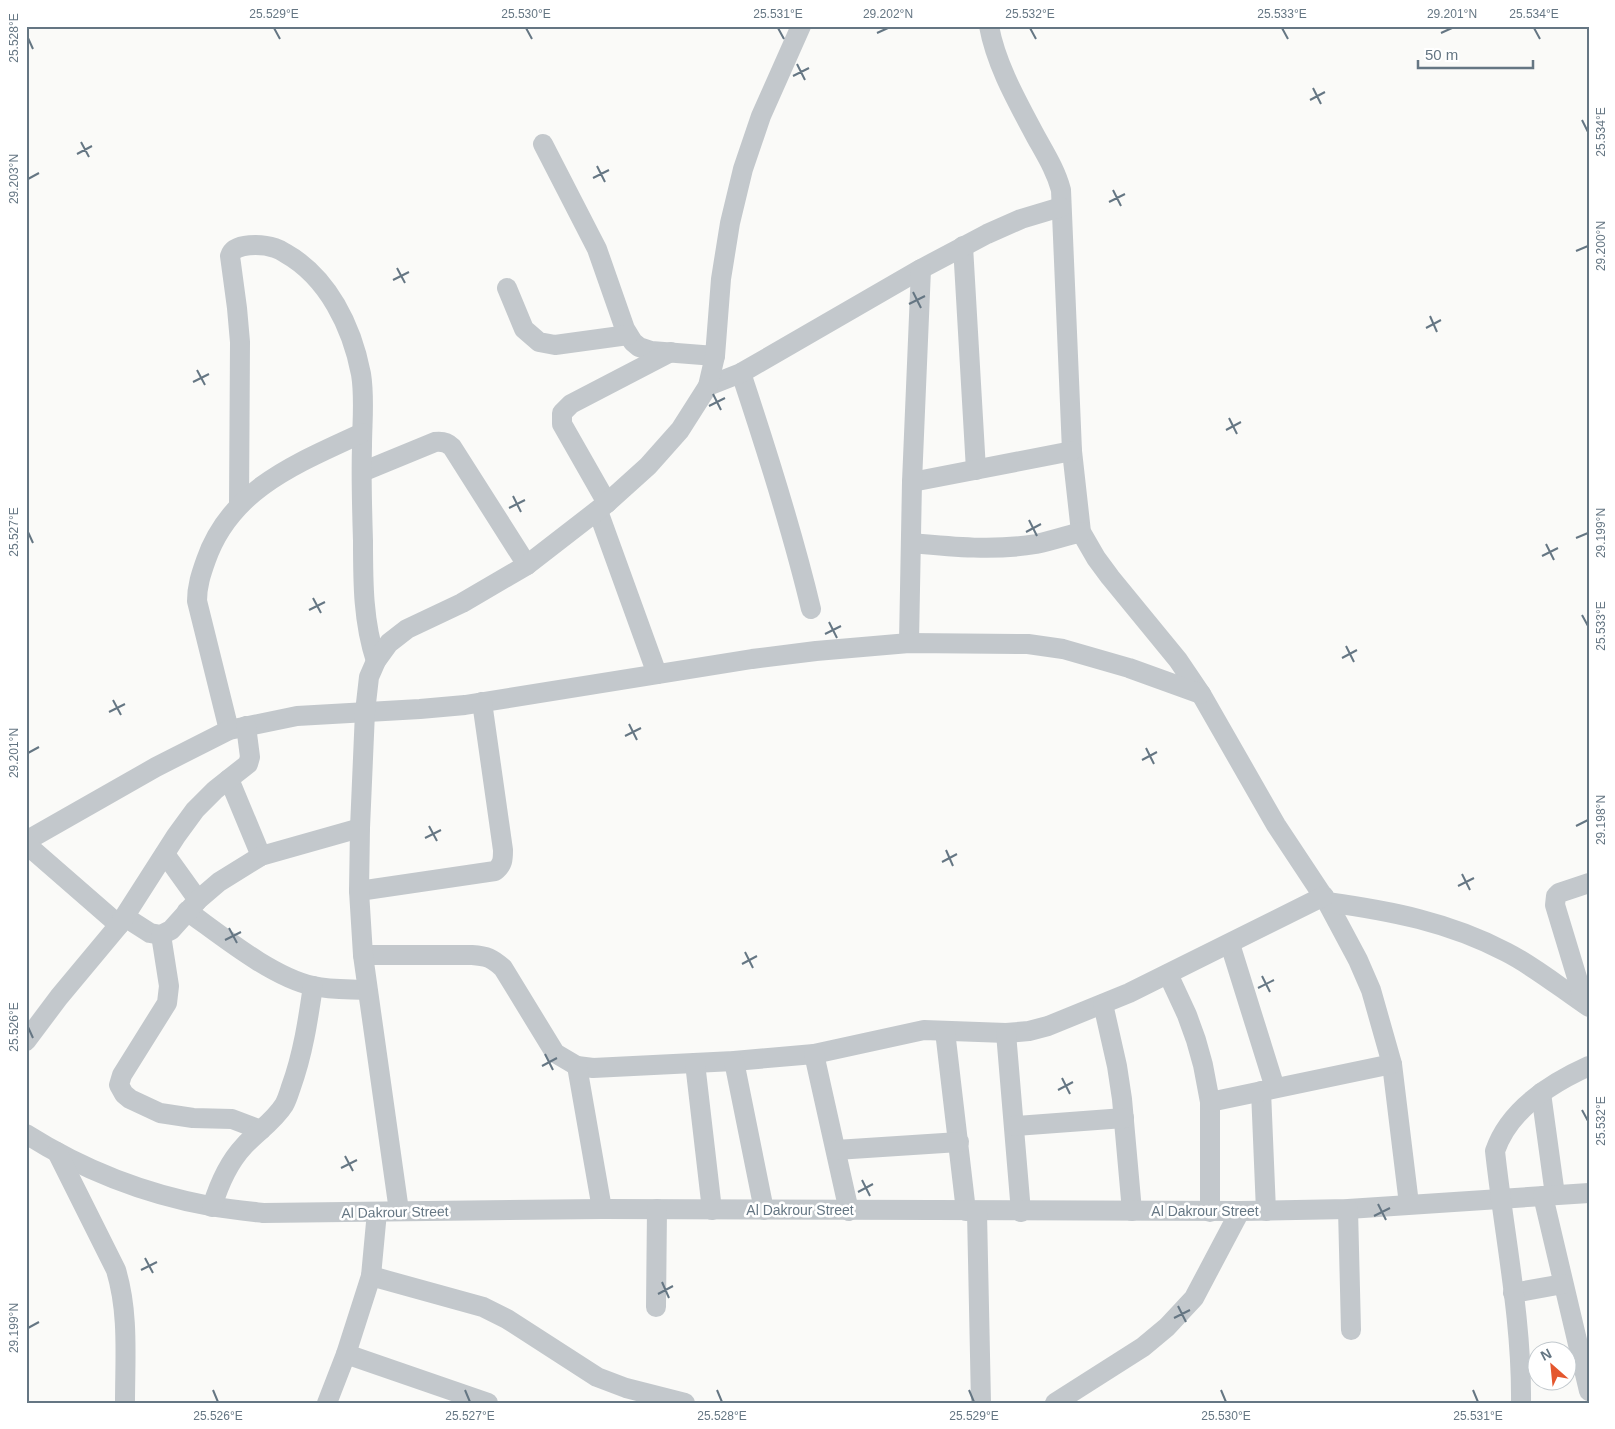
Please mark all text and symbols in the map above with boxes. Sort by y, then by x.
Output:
text: 25.529°E [249,7,299,21]
text: 25.530°E [501,7,551,21]
text: 25.531°E [753,7,803,21]
text: 29.202°N [863,7,913,21]
text: 25.532°E [1005,7,1055,21]
text: 25.533°E [1257,7,1307,21]
text: 29.201°N [1427,7,1477,21]
text: 25.534°E [1509,7,1559,21]
text: 25.528°E [7,13,21,63]
scale bar [1418,38,1532,70]
text: 50 m [1425,46,1458,63]
text: 25.534°E [1594,107,1608,157]
text: 29.203°N [7,154,21,204]
text: 29.200°N [1594,221,1608,271]
text: 25.527°E [7,507,21,557]
text: 29.199°N [1594,508,1608,558]
text: 25.533°E [1594,601,1608,651]
text: 29.201°N [7,728,21,778]
text: 29.198°N [1594,795,1608,845]
text: 25.526°E [7,1002,21,1052]
text: 25.532°E [1594,1096,1608,1146]
street label: Al Dakrour Street [746,1202,854,1218]
street label: Al Dakrour Street [341,1203,449,1221]
street label: Al Dakrour Street [1151,1203,1259,1219]
text: 29.199°N [7,1303,21,1353]
north arrow [1528,1342,1578,1392]
text: N [1538,1345,1554,1364]
text: 25.526°E [193,1409,243,1423]
text: 25.527°E [445,1409,495,1423]
text: 25.528°E [697,1409,747,1423]
text: 25.529°E [949,1409,999,1423]
text: 25.530°E [1201,1409,1251,1423]
text: 25.531°E [1453,1409,1503,1423]

